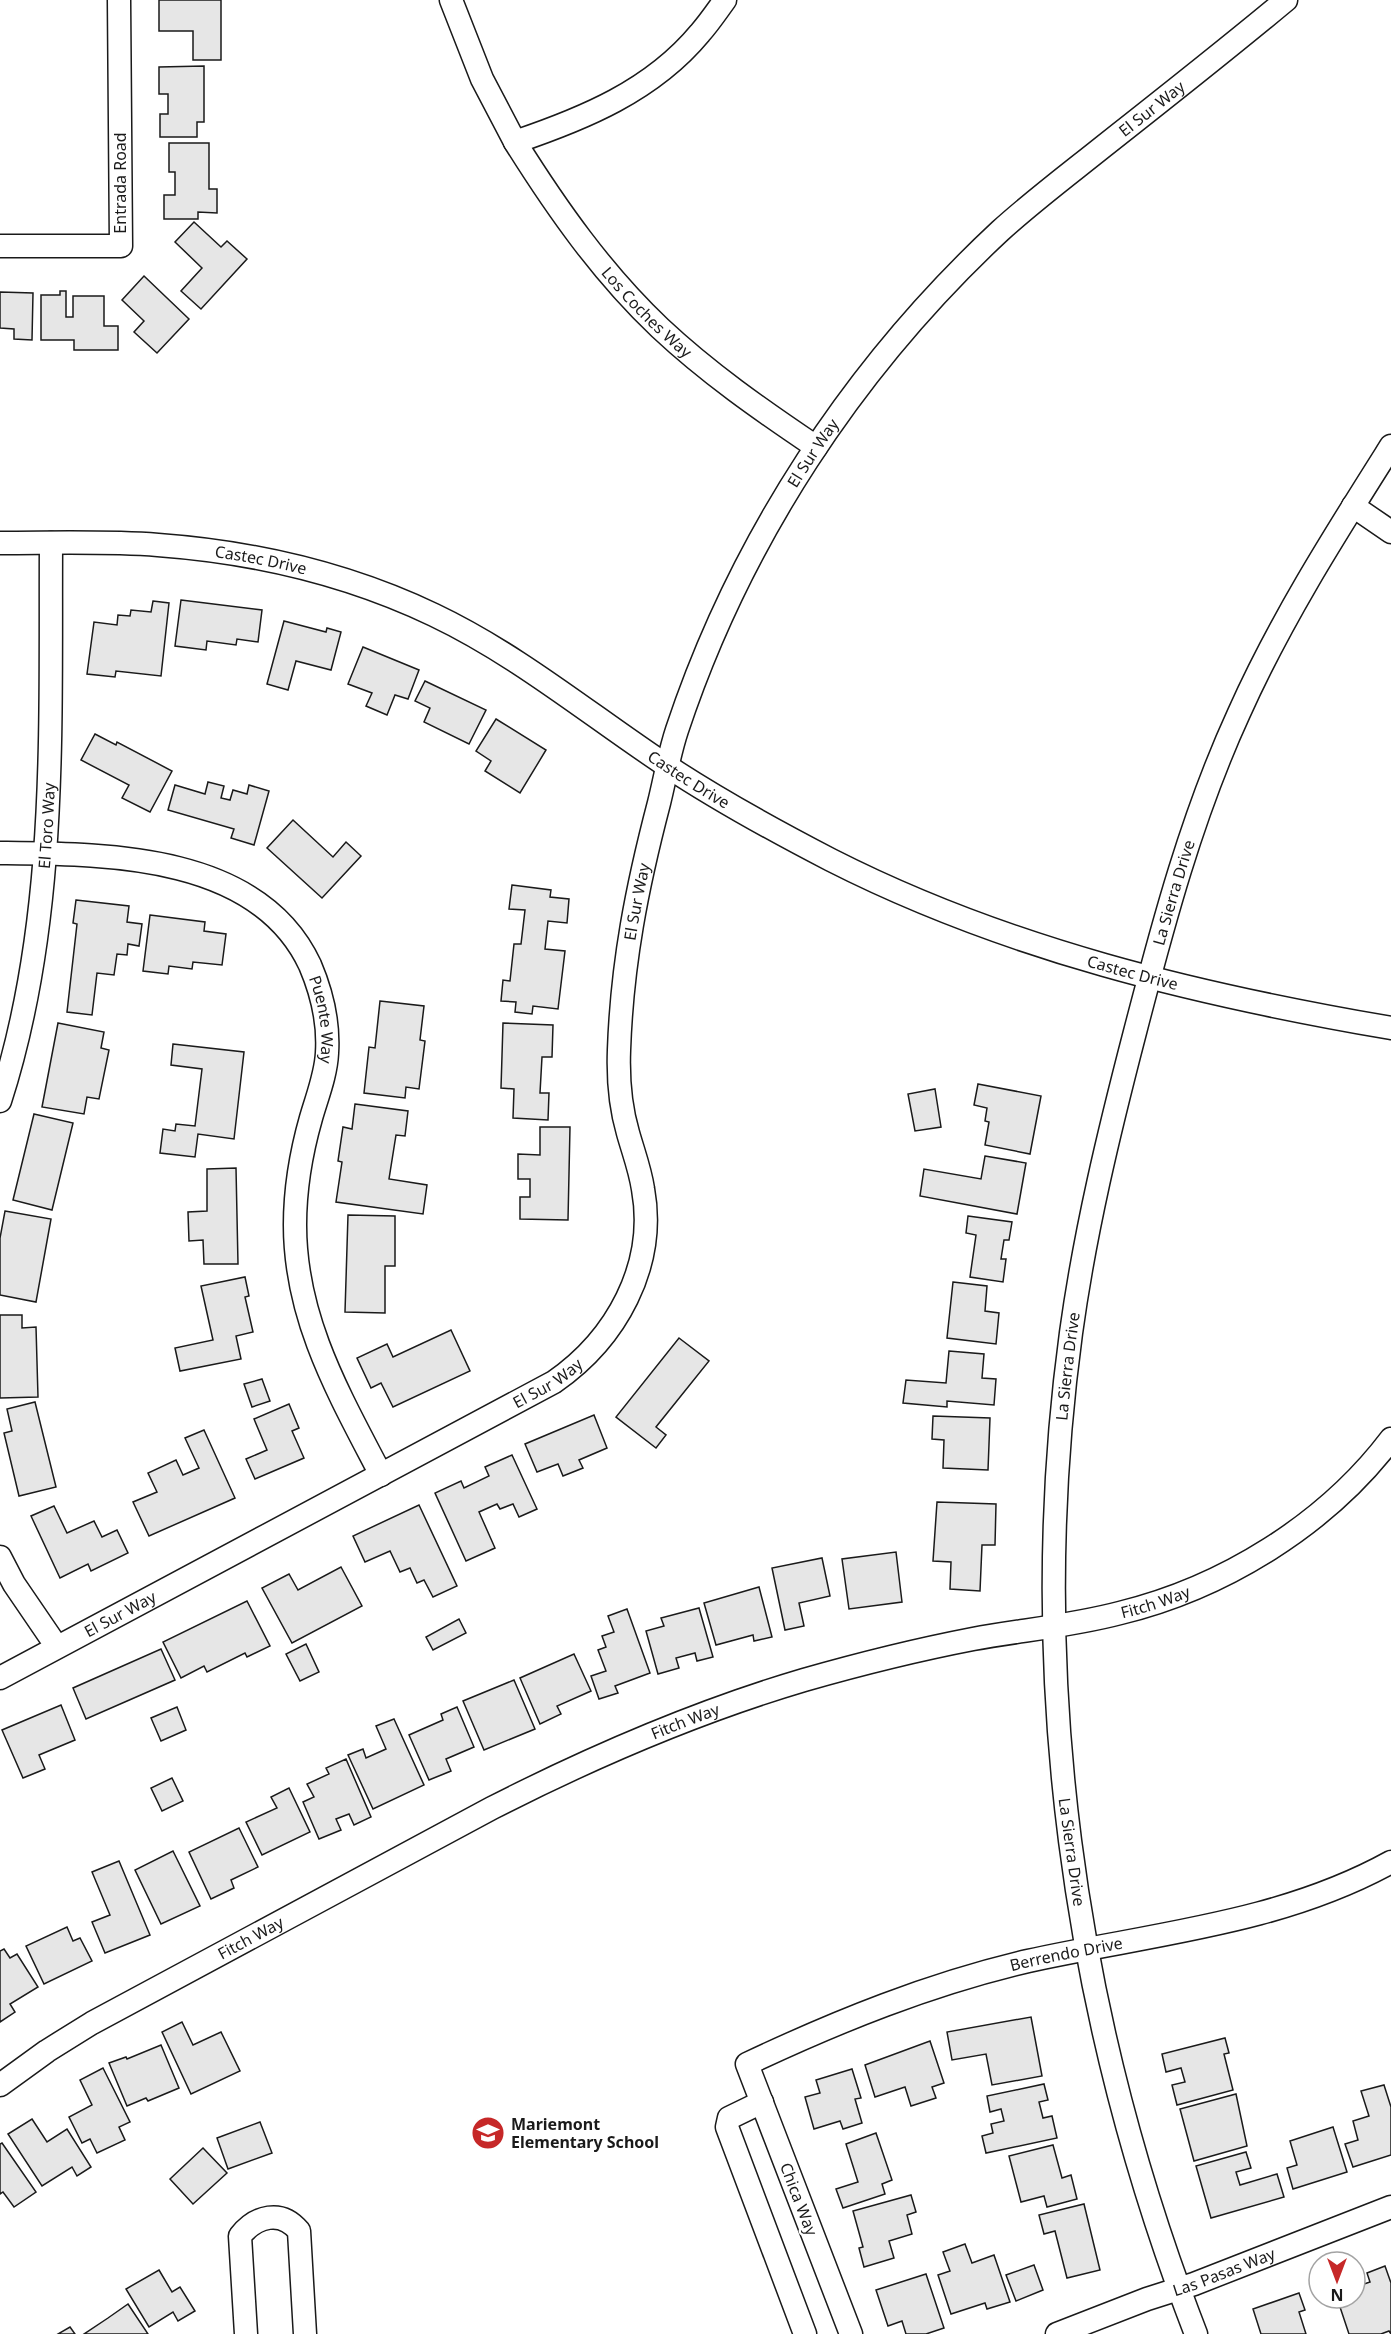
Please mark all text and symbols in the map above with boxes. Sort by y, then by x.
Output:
street label: El Sur Way [1114,75,1190,141]
street label: Entrada Road [109,132,131,234]
street label: Los Coches Way [597,262,697,363]
street label: El Sur Way [782,413,844,491]
street label: Castec Drive [214,540,309,580]
street label: Castec Drive [644,745,734,814]
street label: El Toro Way [33,781,60,870]
street label: La Sierra Drive [1147,837,1200,948]
street label: El Sur Way [619,860,655,942]
street label: Castec Drive [1085,950,1180,995]
street label: Puente Way [304,972,338,1065]
street label: La Sierra Drive [1050,1310,1085,1422]
street label: El Sur Way [509,1353,588,1413]
street label: Fitch Way [1118,1580,1194,1623]
street label: El Sur Way [80,1585,160,1642]
street label: Fitch Way [648,1698,723,1744]
street label: La Sierra Drive [1054,1796,1090,1908]
street label: Fitch Way [214,1911,288,1964]
street label: Berrendo Drive [1007,1932,1124,1976]
place label: Mariemont Elementary School [511,2113,659,2153]
school or university icon: Mariemont Elementary School [470,2115,506,2151]
street label: Chica Way [775,2159,823,2240]
street label: Las Pasas Way [1170,2242,1279,2301]
north arrow [1307,2250,1367,2310]
text: N [1330,2284,1344,2306]

